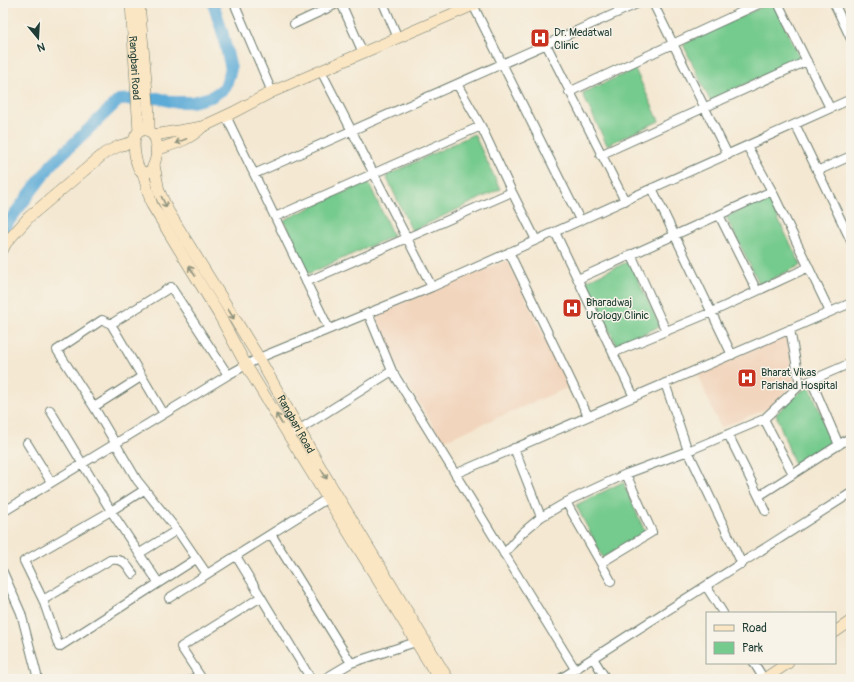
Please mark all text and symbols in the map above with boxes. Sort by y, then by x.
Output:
north arrow [18,18,58,58]
place label: Dr. Medatwal Clinic [554,26,612,52]
hospital icon: Dr. Medatwal Clinic [529,27,551,49]
street label: Rangbari Road [127,35,144,101]
text: N [35,40,46,55]
one-way arrow [175,137,187,145]
one-way arrow [161,196,168,208]
one-way arrow [188,265,196,277]
place label: Bharadwaj Urology Clinic [586,296,649,322]
hospital icon: Bharadwaj Urology Clinic [561,297,583,319]
one-way arrow [227,308,235,319]
place label: Bharat Vikas Parishad Hospital [761,366,838,392]
hospital icon: Bharat Vikas Parishad Hospital [736,367,758,389]
street label: Rangbari Road [275,393,318,455]
one-way arrow [275,414,283,425]
one-way arrow [321,468,329,480]
legend [706,612,836,664]
text: Road [742,621,767,636]
text: Park [742,641,763,656]

